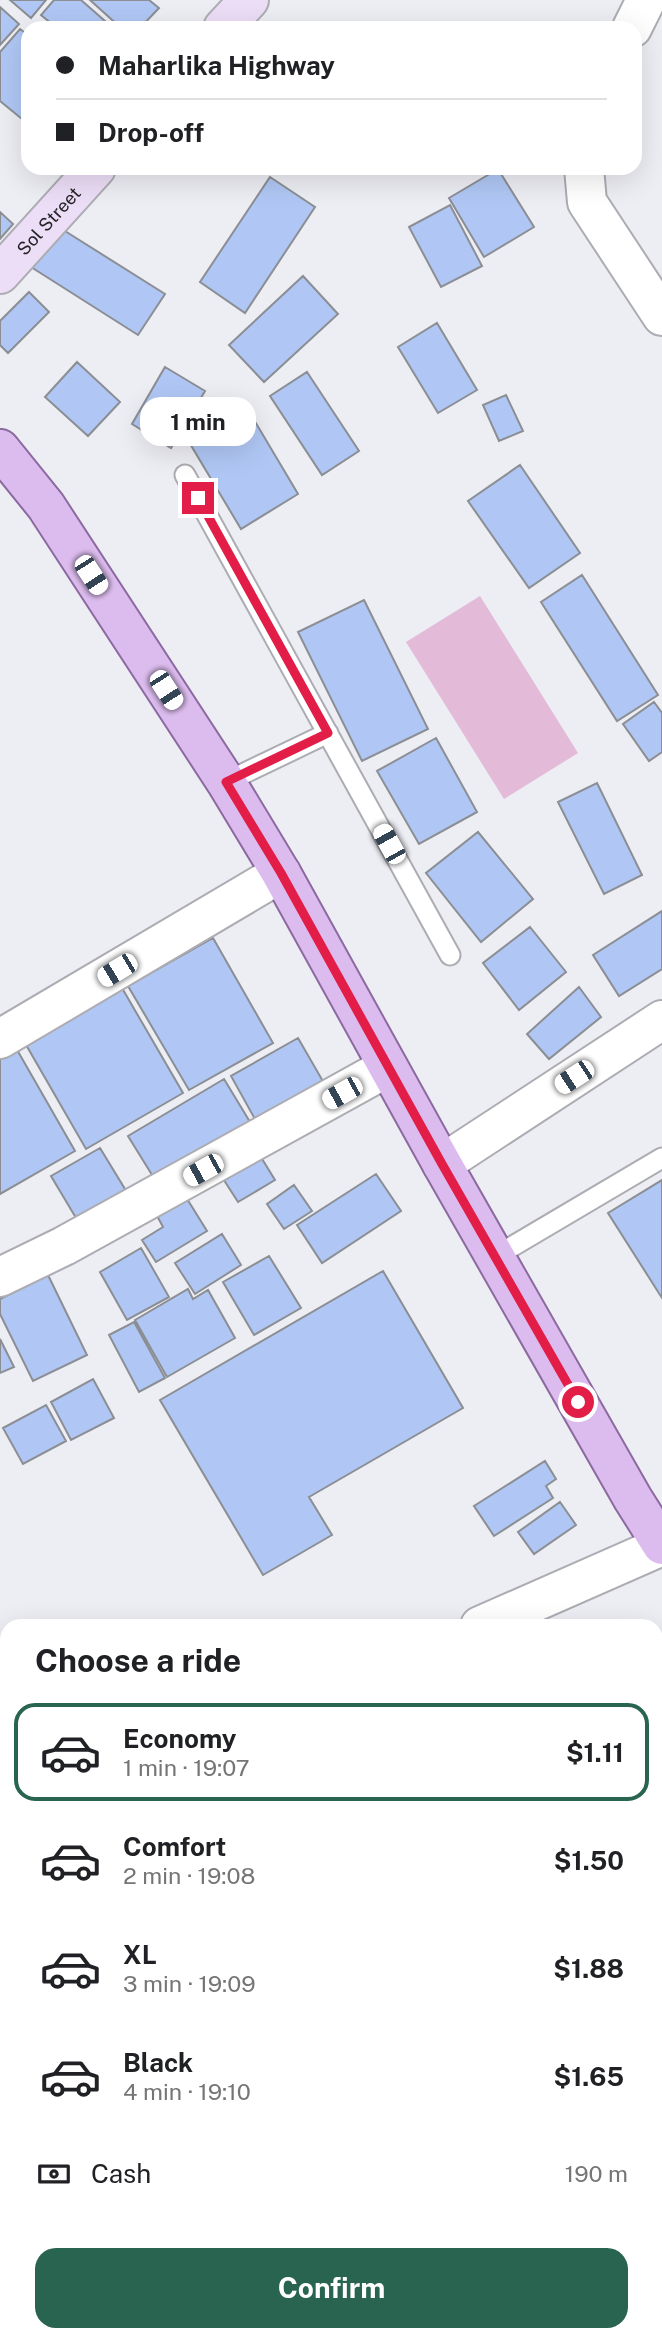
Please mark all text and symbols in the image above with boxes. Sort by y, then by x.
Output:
text: Maharlika Highway [98,50,335,81]
text: Drop-off [98,117,204,148]
street label: Sol Street [12,182,85,259]
callout: 1 min [140,396,256,446]
text: 1 min [170,408,226,435]
route end [182,482,214,514]
car [71,552,112,598]
car [146,667,187,713]
car [370,821,409,867]
car [94,950,141,990]
car [551,1057,598,1097]
car [319,1074,366,1112]
car [180,1151,227,1189]
route start [562,1386,594,1418]
text: Choose a ride [35,1642,241,1679]
icon: car [39,1721,102,1784]
text: Economy [123,1723,236,1754]
text: $1.11 [566,1737,624,1768]
text: 1 min · 19:07 [123,1754,250,1781]
icon: car [39,1829,102,1892]
text: Comfort [123,1831,226,1862]
text: $1.50 [554,1845,624,1876]
text: 2 min · 19:08 [123,1862,255,1889]
icon: car [39,1937,102,2000]
text: XL [123,1939,157,1970]
text: $1.88 [553,1953,624,1984]
text: 3 min · 19:09 [123,1970,256,1997]
icon: car [39,2045,102,2108]
text: Black [123,2047,193,2078]
text: $1.65 [553,2061,624,2092]
text: 4 min · 19:10 [123,2078,251,2105]
icon: cash [35,2155,73,2193]
text: Cash [91,2158,151,2189]
text: 190 m [565,2160,628,2187]
button: Confirm [35,2248,628,2328]

